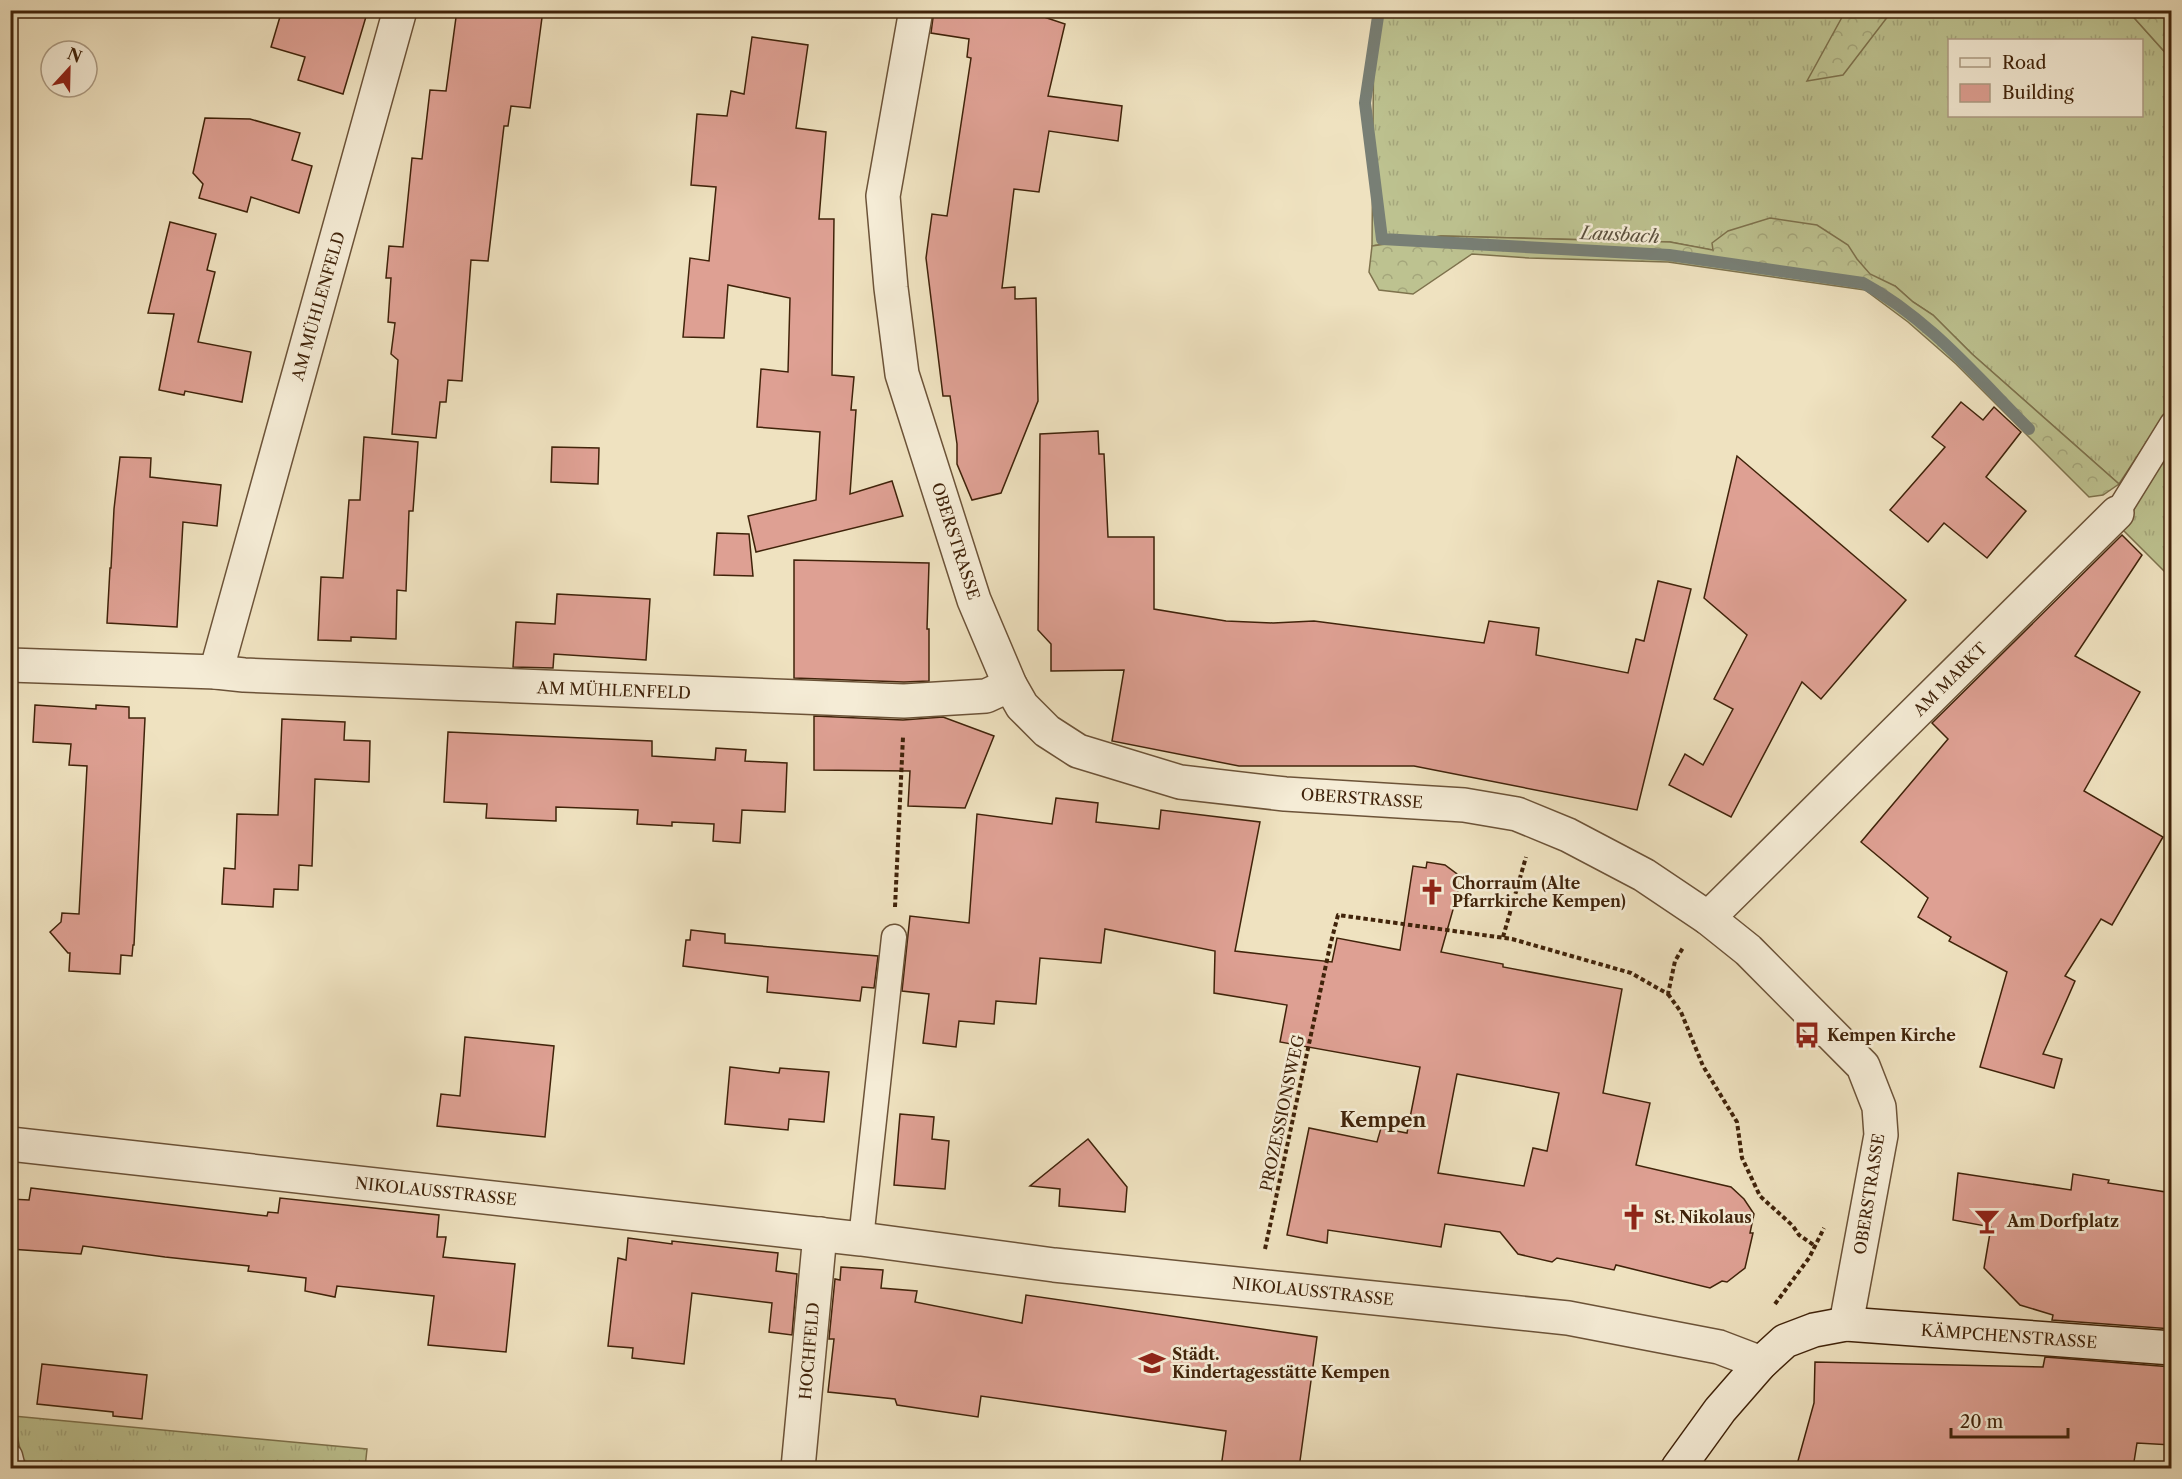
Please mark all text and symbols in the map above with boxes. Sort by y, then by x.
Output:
north arrow [39,39,99,99]
legend [1948,39,2143,117]
text: N [64,43,85,67]
text: Road [2002,52,2047,74]
text: Building [2002,82,2074,104]
water label: Lausbach [1578,222,1660,248]
street label: AM MÜHLENFELD [287,229,349,384]
street label: OBERSTRASSE [928,480,984,602]
street label: AM MARKT [1908,638,1991,721]
street label: AM MÜHLENFELD [536,677,691,703]
street label: OBERSTRASSE [1300,784,1424,812]
place label: Chorraum (Alte Pfarrkirche Kempen) [1452,873,1626,911]
church icon: Chorraum (Alte Pfarrkirche Kempen) [1417,877,1447,907]
bus stop icon: Kempen Kirche [1792,1020,1822,1050]
place label: Kempen Kirche [1827,1025,1956,1045]
street label: PROZESSIONSWEG [1256,1033,1308,1193]
district label: Kempen [1340,1108,1427,1132]
street label: OBERSTRASSE [1850,1132,1888,1256]
street label: NIKOLAUSSTRASSE [354,1173,518,1209]
church icon: St. Nikolaus [1619,1202,1649,1232]
bar icon: Am Dorfplatz [1972,1206,2002,1236]
place label: St. Nikolaus [1654,1207,1752,1227]
place label: Am Dorfplatz [2006,1211,2119,1231]
street label: NIKOLAUSSTRASSE [1231,1273,1395,1309]
street label: HOCHFELD [795,1301,823,1401]
street label: KÄMPCHENSTRASSE [1920,1320,2098,1352]
place label: Städt. Kindertagesstätte Kempen [1172,1344,1390,1382]
school or university icon: Städt. Kindertagesstätte Kempen [1137,1348,1167,1378]
scale bar [1951,1401,2068,1439]
text: 20 m [1960,1411,2004,1433]

